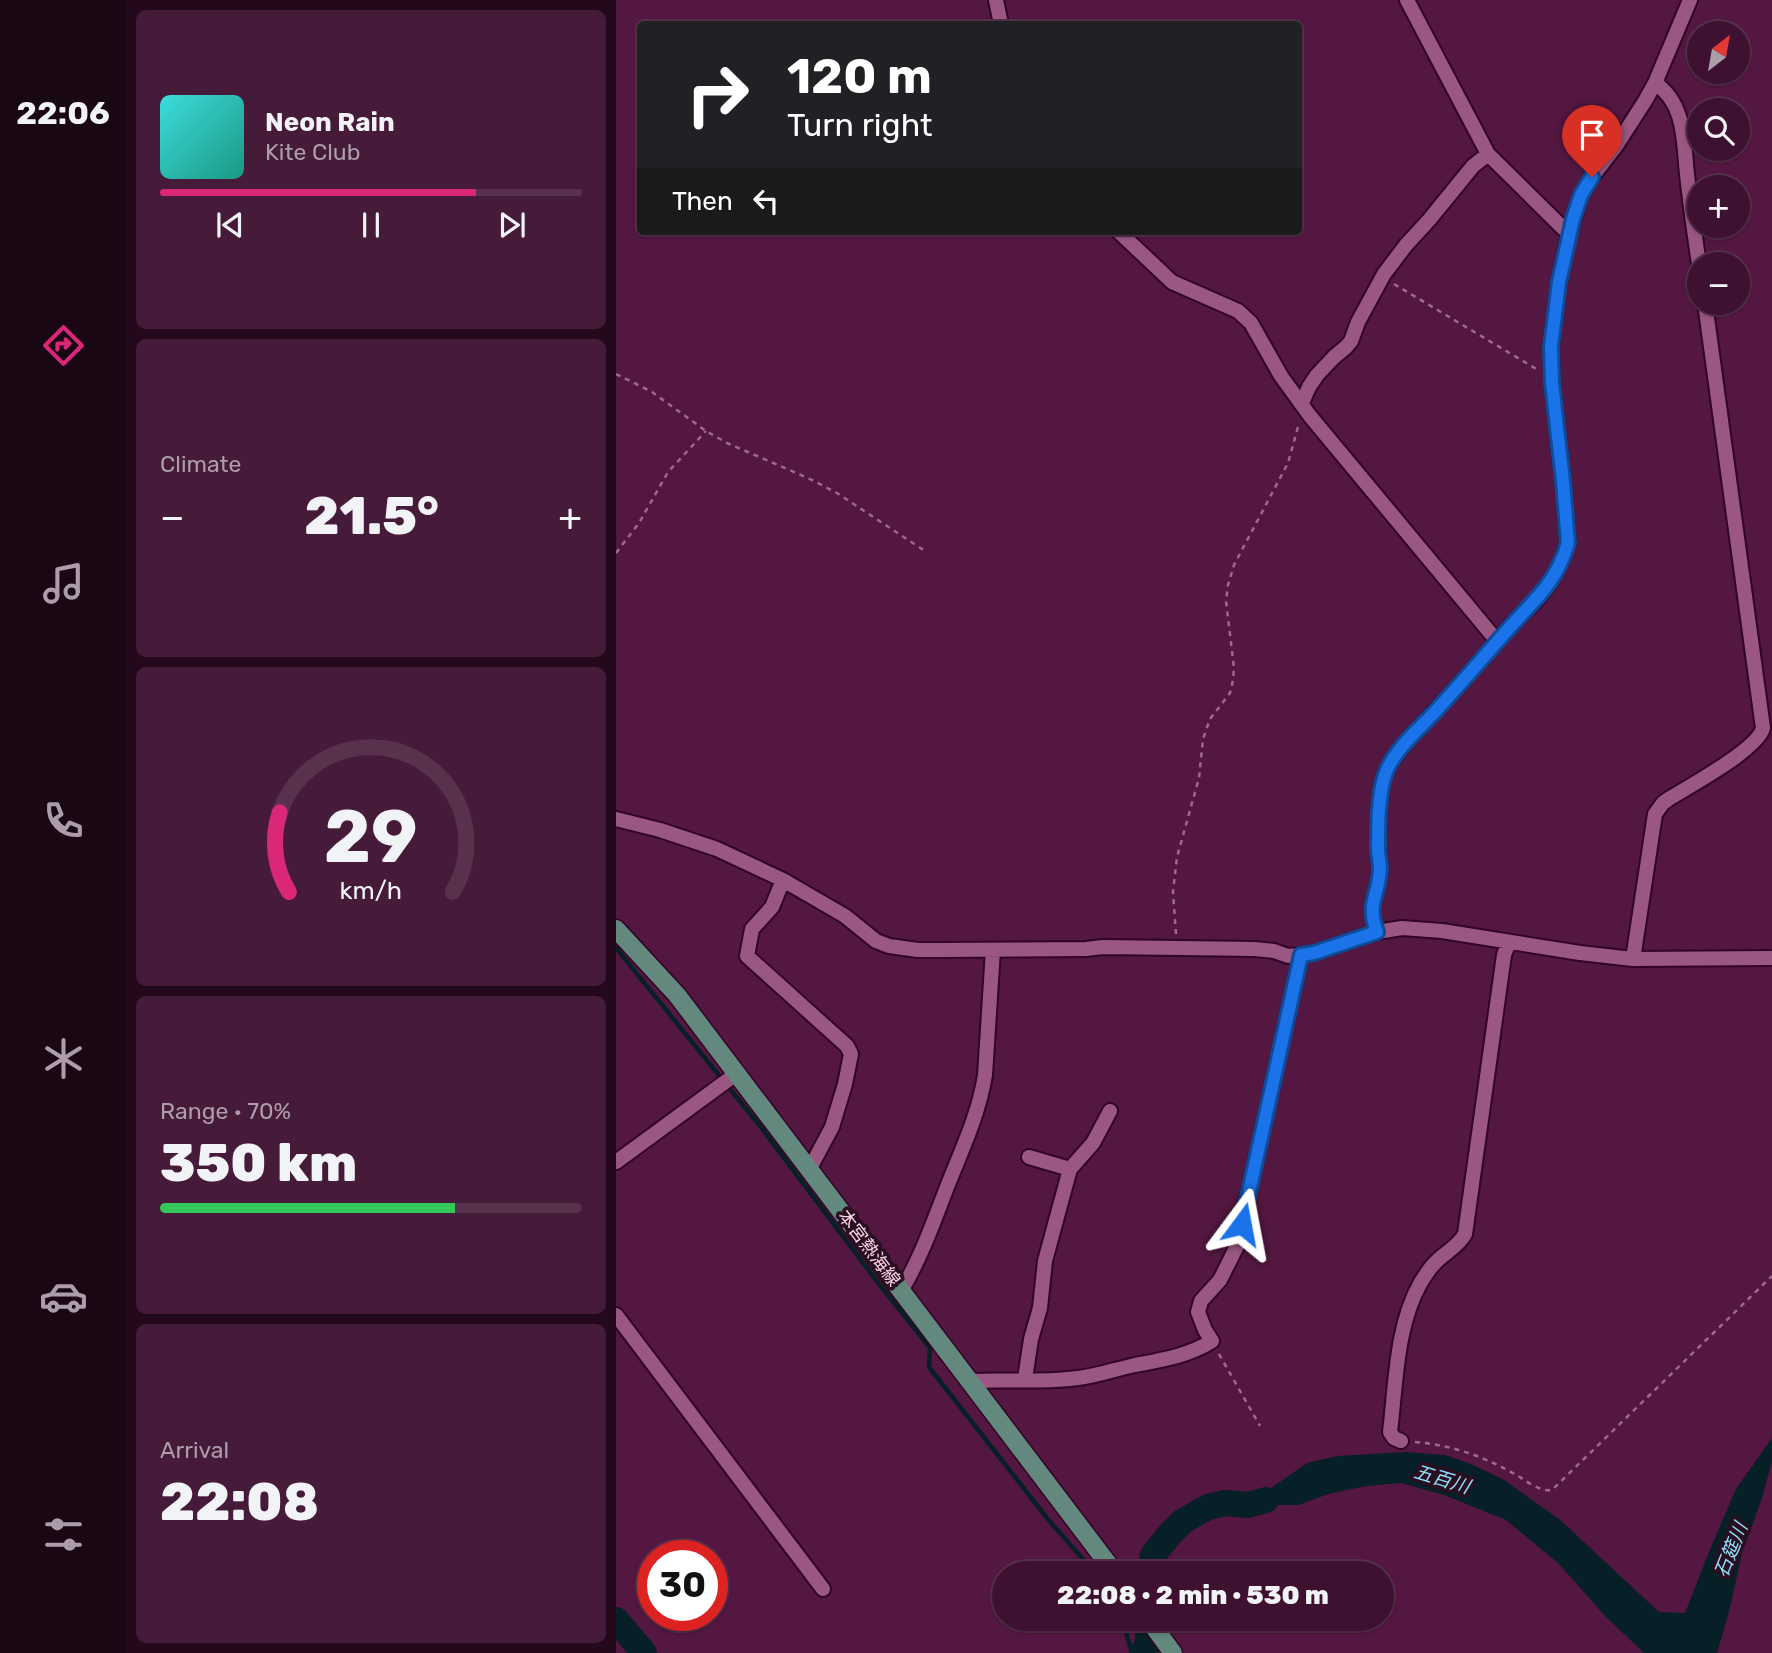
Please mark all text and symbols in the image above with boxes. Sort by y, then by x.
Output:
north arrow [1687,21,1750,84]
map controls [1687,21,1750,315]
text: 120 m [787,47,932,105]
icon: right [672,49,763,140]
text: 22:06 [16,94,110,132]
button: search [1687,98,1750,161]
pin [1562,105,1622,177]
text: Turn right [787,106,932,144]
text: Neon Rain [265,107,395,138]
icon: arrive [1573,116,1611,154]
text: Kite Club [265,138,360,166]
button: + [1687,175,1750,238]
icon: left [747,182,785,220]
text: Then [672,186,733,217]
icon: previous [211,206,249,244]
icon: pause [352,206,390,244]
icon: next [493,206,531,244]
button: − [1687,252,1750,315]
icon: directions [39,321,88,370]
text: Climate [160,450,241,478]
text: 21.5° [304,485,439,547]
text: − [160,494,185,540]
text: + [558,494,582,540]
icon: music [39,559,88,608]
text: 29 [324,795,418,881]
icon: phone [39,796,88,845]
text: km/h [340,876,402,905]
icon: climate [39,1034,88,1083]
text: Range · 70% [160,1097,291,1125]
text: 350 km [160,1132,357,1194]
position arrow [1205,1187,1279,1261]
street label: 本宮熱海線 [833,1205,905,1291]
icon: car [39,1272,88,1321]
text: Arrival [160,1436,229,1464]
water label: 五百川 [1411,1460,1475,1499]
text: 22:08 [160,1471,319,1533]
icon: filters [39,1510,88,1559]
water label: 石筵川 [1710,1517,1753,1581]
speed limit sign: 30 [637,1540,728,1631]
text: 22:08 · 2 min · 530 m [1057,1580,1329,1611]

